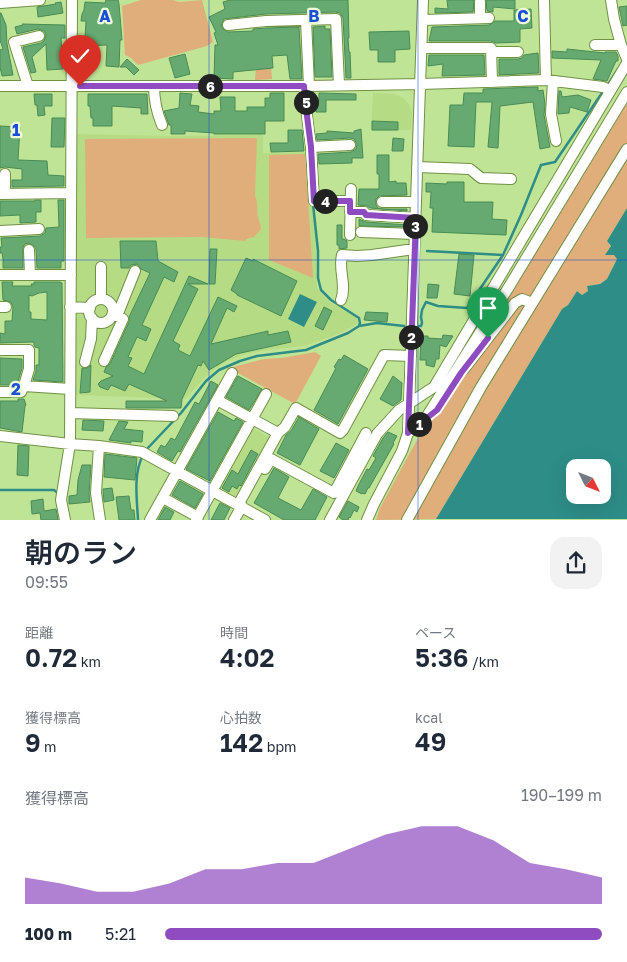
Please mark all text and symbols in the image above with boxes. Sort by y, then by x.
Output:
text: A [99,6,111,26]
text: B [308,6,320,26]
text: C [517,6,529,26]
pin [59,35,101,86]
icon: check [66,42,94,70]
pin: 6 [198,74,222,98]
text: 6 [206,78,215,95]
pin: 5 [294,90,318,114]
text: 5 [302,94,311,111]
text: 1 [12,120,20,140]
pin: 4 [312,188,338,214]
text: 4 [321,193,330,210]
pin: 3 [402,214,428,238]
text: 3 [411,218,420,235]
pin [467,287,509,338]
icon: arrive [474,294,502,322]
pin: 2 [398,324,424,350]
text: 2 [407,329,416,346]
text: 2 [11,379,21,399]
pin: 1 [406,412,432,436]
text: 1 [416,416,423,433]
north arrow [566,459,611,504]
map controls [566,459,611,504]
text: 朝のラン [25,536,137,569]
button: share [550,537,602,589]
text: 09:55 [25,572,68,592]
text: 距離 [25,624,53,641]
text: 時間 [220,624,248,641]
text: ペース [415,624,456,641]
text: 0.72 [25,642,77,673]
text: 4:02 [220,642,274,673]
text: 5:36 [415,642,468,673]
text: km [77,653,101,670]
text: /km [468,653,499,670]
text: 獲得標高 [25,709,81,726]
text: 心拍数 [220,709,262,726]
text: kcal [415,709,443,726]
text: 49 [415,726,446,757]
text: 9 [25,727,41,758]
text: 142 [220,727,263,758]
text: m [41,738,57,755]
text: bpm [263,738,296,755]
text: 190–199 m [521,785,602,805]
text: 獲得標高 [25,788,89,808]
text: 100 m [25,924,72,944]
text: 5:21 [105,924,136,944]

